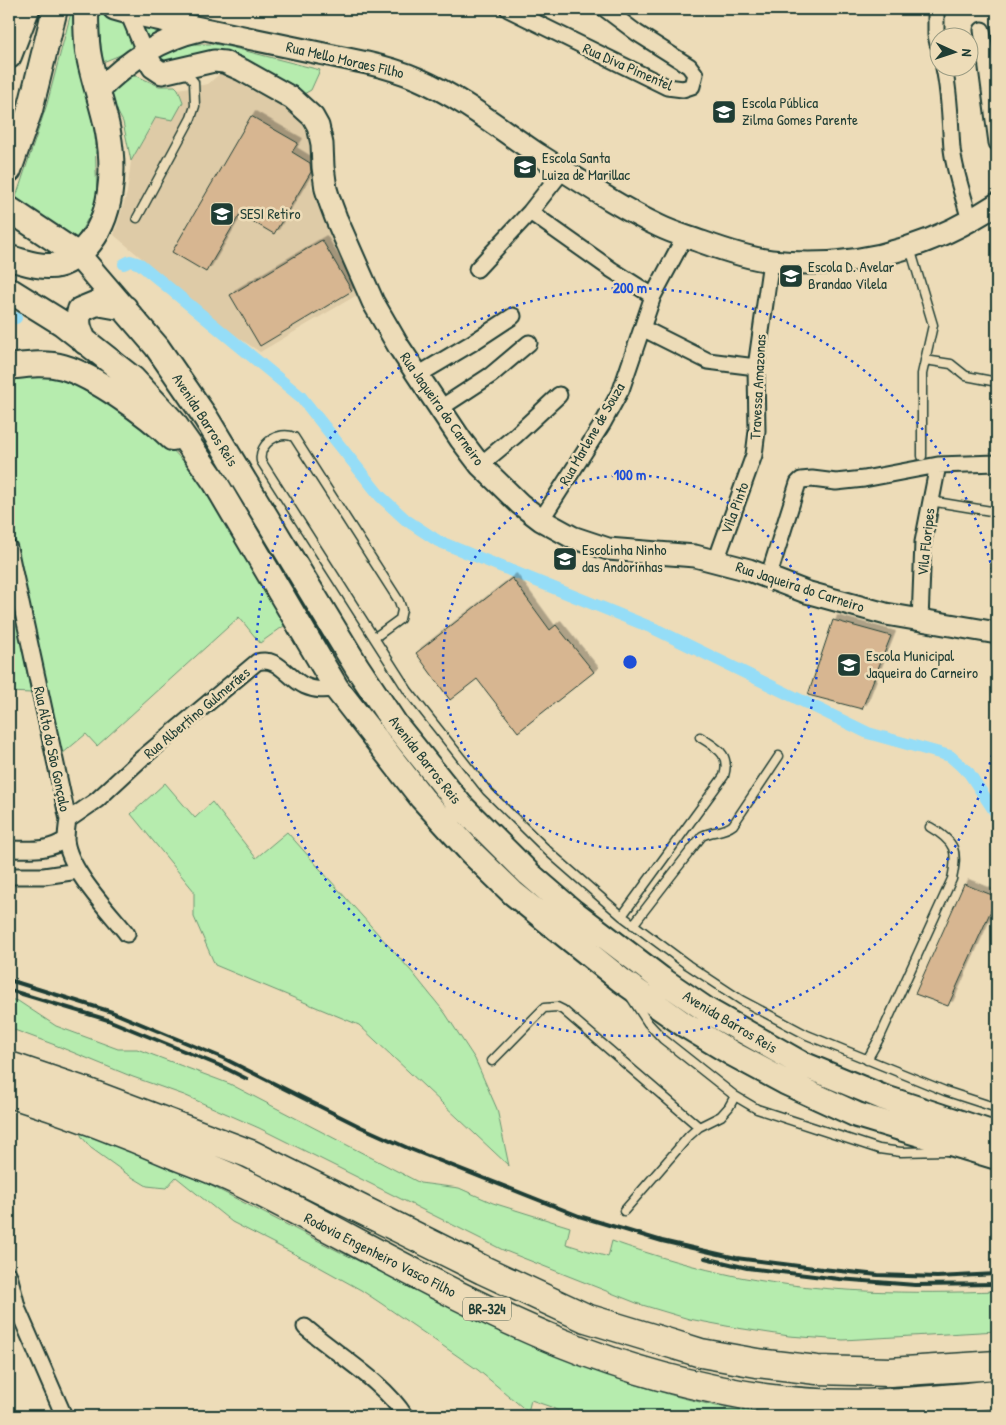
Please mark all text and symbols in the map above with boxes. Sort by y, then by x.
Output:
north arrow [928,28,978,78]
street label: Rua Mello Moraes Filho [284,36,406,83]
street label: Rua Diva Pimentel [580,37,677,96]
text: N [958,48,977,57]
place label: Escola Pública Zilma Gomes Parente [742,92,858,130]
school or university icon: Escola Pública Zilma Gomes Parente [711,99,737,125]
place label: Escola Santa Luiza de Marillac [542,147,630,185]
school or university icon: Escola Santa Luiza de Marillac [512,154,538,180]
school or university icon: SESI Retiro [209,201,235,227]
place label: SESI Retiro [240,203,301,224]
place label: Escola D. Avelar Brandao Vilela [808,256,895,294]
school or university icon: Escola D. Avelar Brandao Vilela [778,263,804,289]
text: 200 m [613,277,647,298]
street label: Travessa Amazonas [744,333,771,440]
street label: Rua Jaqueira do Carneiro [395,348,489,470]
street label: Avenida Barros Reis [168,369,243,470]
street label: Rua Marlene de Souza [554,378,630,489]
text: 100 m [614,464,646,485]
street label: Vila Pinto [715,479,754,537]
street label: Vila Floripes [912,507,940,577]
place label: Escolinha Ninho das Andorinhas [582,539,667,577]
school or university icon: Escolinha Ninho das Andorinhas [552,546,578,572]
street label: Rua Jaqueira do Carneiro [733,556,867,617]
place label: Escola Municipal Jaqueira do Carneiro [866,645,978,683]
school or university icon: Escola Municipal Jaqueira do Carneiro [836,652,862,678]
centre of rings [621,653,639,671]
street label: Rua Albertino Gulmerães [139,662,255,763]
street label: Rua Alto do São Gonçalo [29,684,76,813]
street label: Avenida Barros Reis [384,711,467,808]
street label: Avenida Barros Reis [679,985,782,1058]
street label: Rodovia Engenheiro Vasco Filho [301,1207,460,1302]
road number: BR-324 [463,1298,511,1320]

